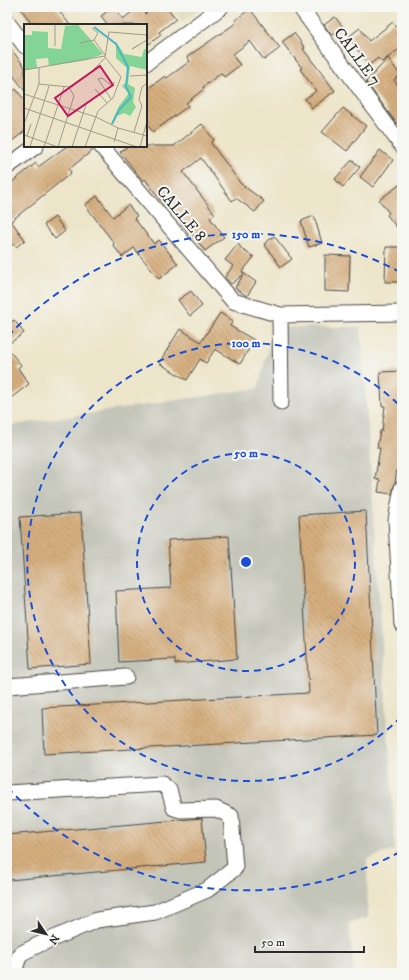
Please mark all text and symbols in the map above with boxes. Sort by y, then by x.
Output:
inset map [24,24,147,147]
street label: CALLE 7 [329,24,385,90]
street label: CALLE 8 [152,182,210,246]
text: 150 m [232,227,260,242]
text: 100 m [232,336,260,351]
text: 50 m [233,446,258,461]
centre of rings [239,555,253,569]
north arrow [26,914,66,954]
scale bar [255,928,364,954]
text: N [45,931,62,947]
text: 50 m [261,935,285,950]

